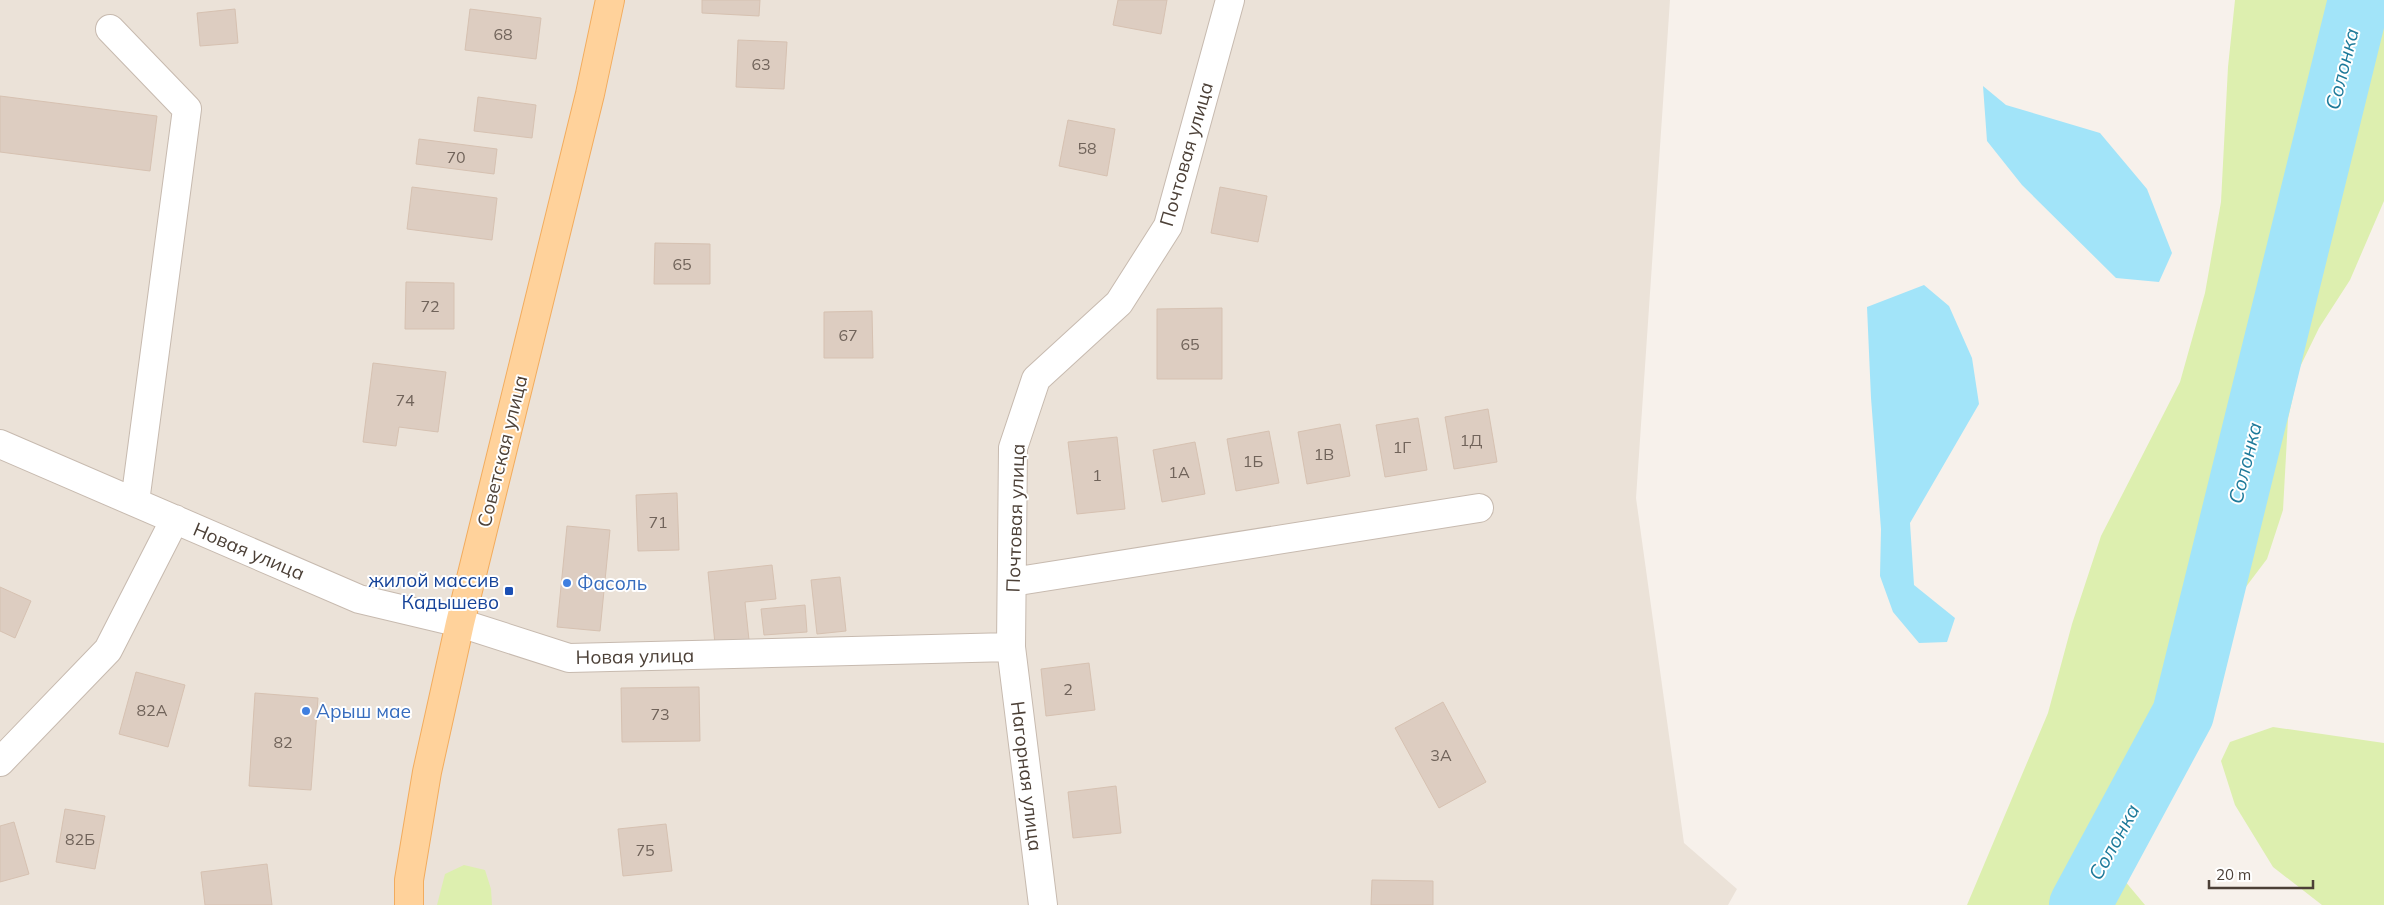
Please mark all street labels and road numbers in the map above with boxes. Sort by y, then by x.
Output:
street label: Почтовая улица [1154,79,1218,229]
street label: Советская улица [472,373,532,529]
street label: Почтовая улица [1000,443,1030,593]
street label: Новая улица [190,517,308,585]
street label: Новая улица [576,643,694,669]
street label: Нагорная улица [1006,700,1048,852]

